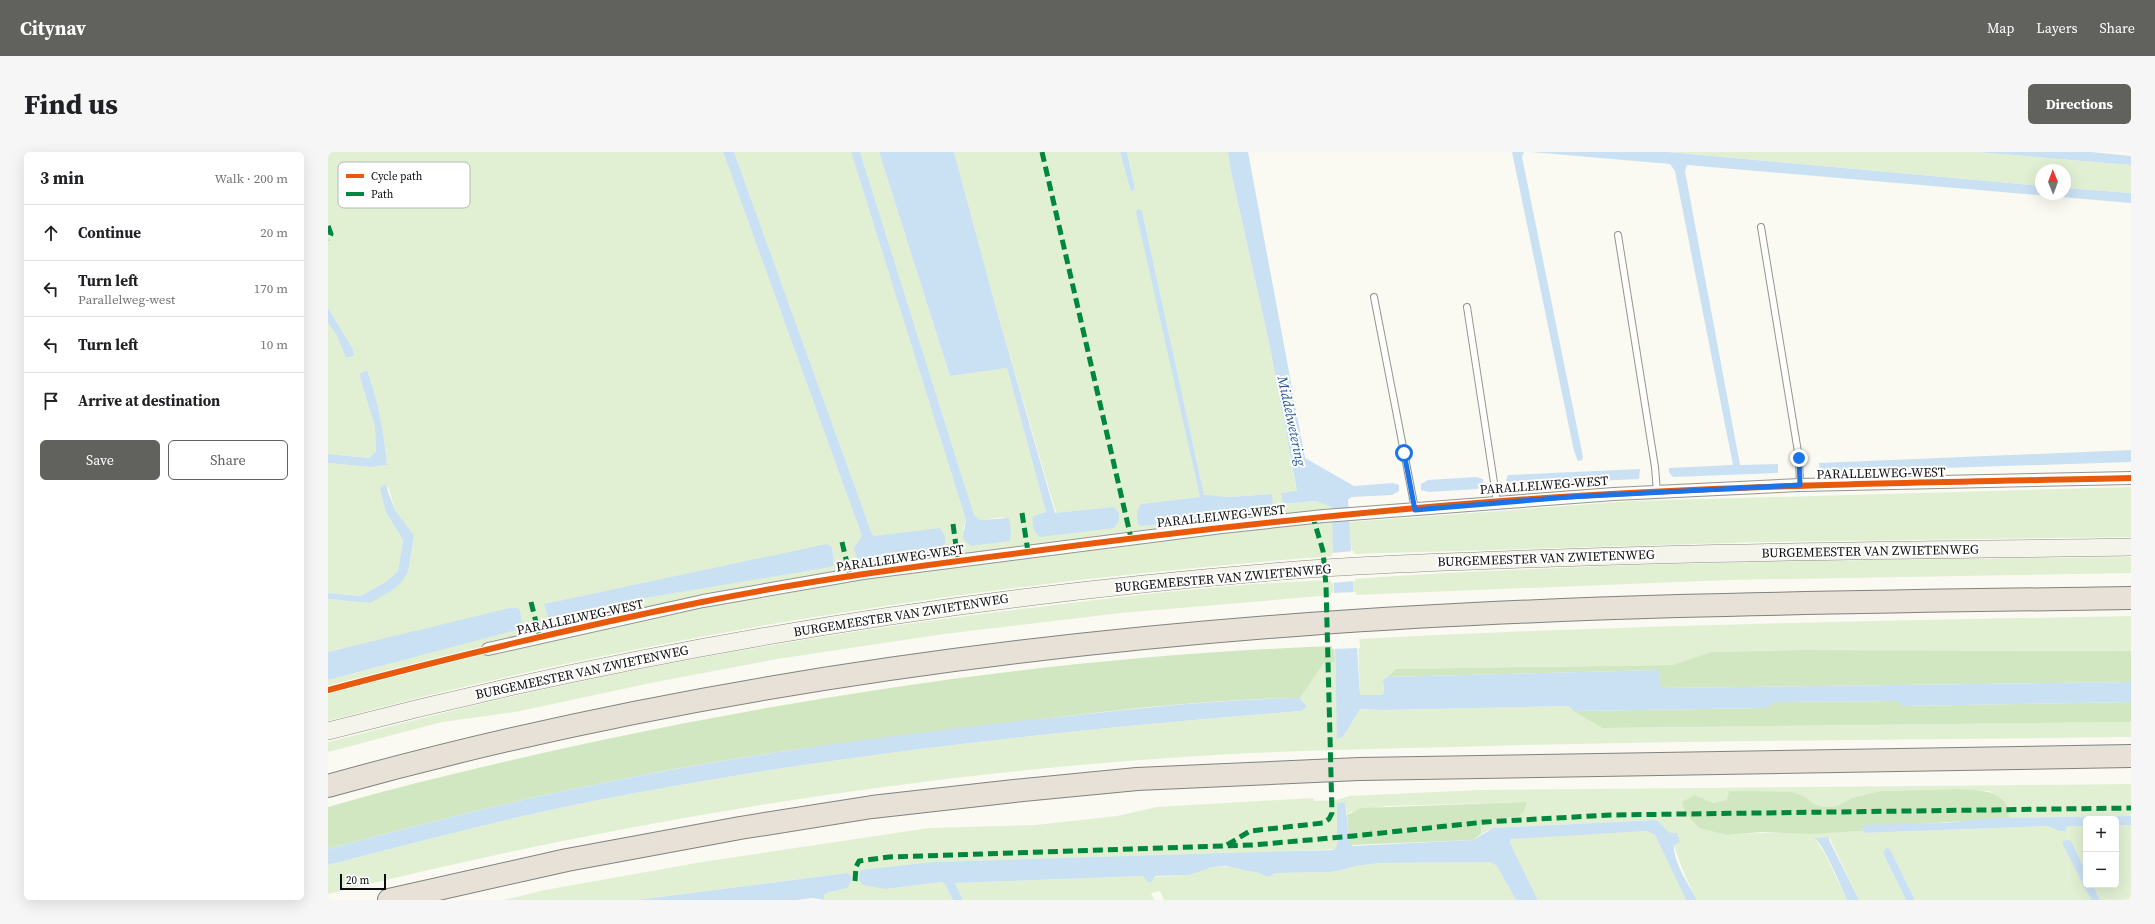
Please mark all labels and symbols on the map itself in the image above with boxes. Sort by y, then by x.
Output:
legend [338,162,470,208]
north arrow [2035,164,2071,200]
text: Cycle path [371,169,423,184]
text: Path [371,187,394,202]
water label: Middelwetering [1272,373,1312,469]
route start [1395,444,1413,462]
route end [1790,449,1808,467]
street label: PARALLELWEG-WEST [1816,463,1946,483]
street label: PARALLELWEG-WEST [1479,472,1609,498]
street label: PARALLELWEG-WEST [1156,501,1286,531]
street label: PARALLELWEG-WEST [835,541,965,575]
street label: BURGEMEESTER VAN ZWIETENWEG [1761,541,1979,561]
street label: BURGEMEESTER VAN ZWIETENWEG [1437,546,1655,570]
street label: BURGEMEESTER VAN ZWIETENWEG [1114,560,1332,596]
street label: BURGEMEESTER VAN ZWIETENWEG [792,590,1010,640]
street label: PARALLELWEG-WEST [515,595,645,639]
street label: BURGEMEESTER VAN ZWIETENWEG [474,641,690,703]
scale bar [340,872,386,891]

